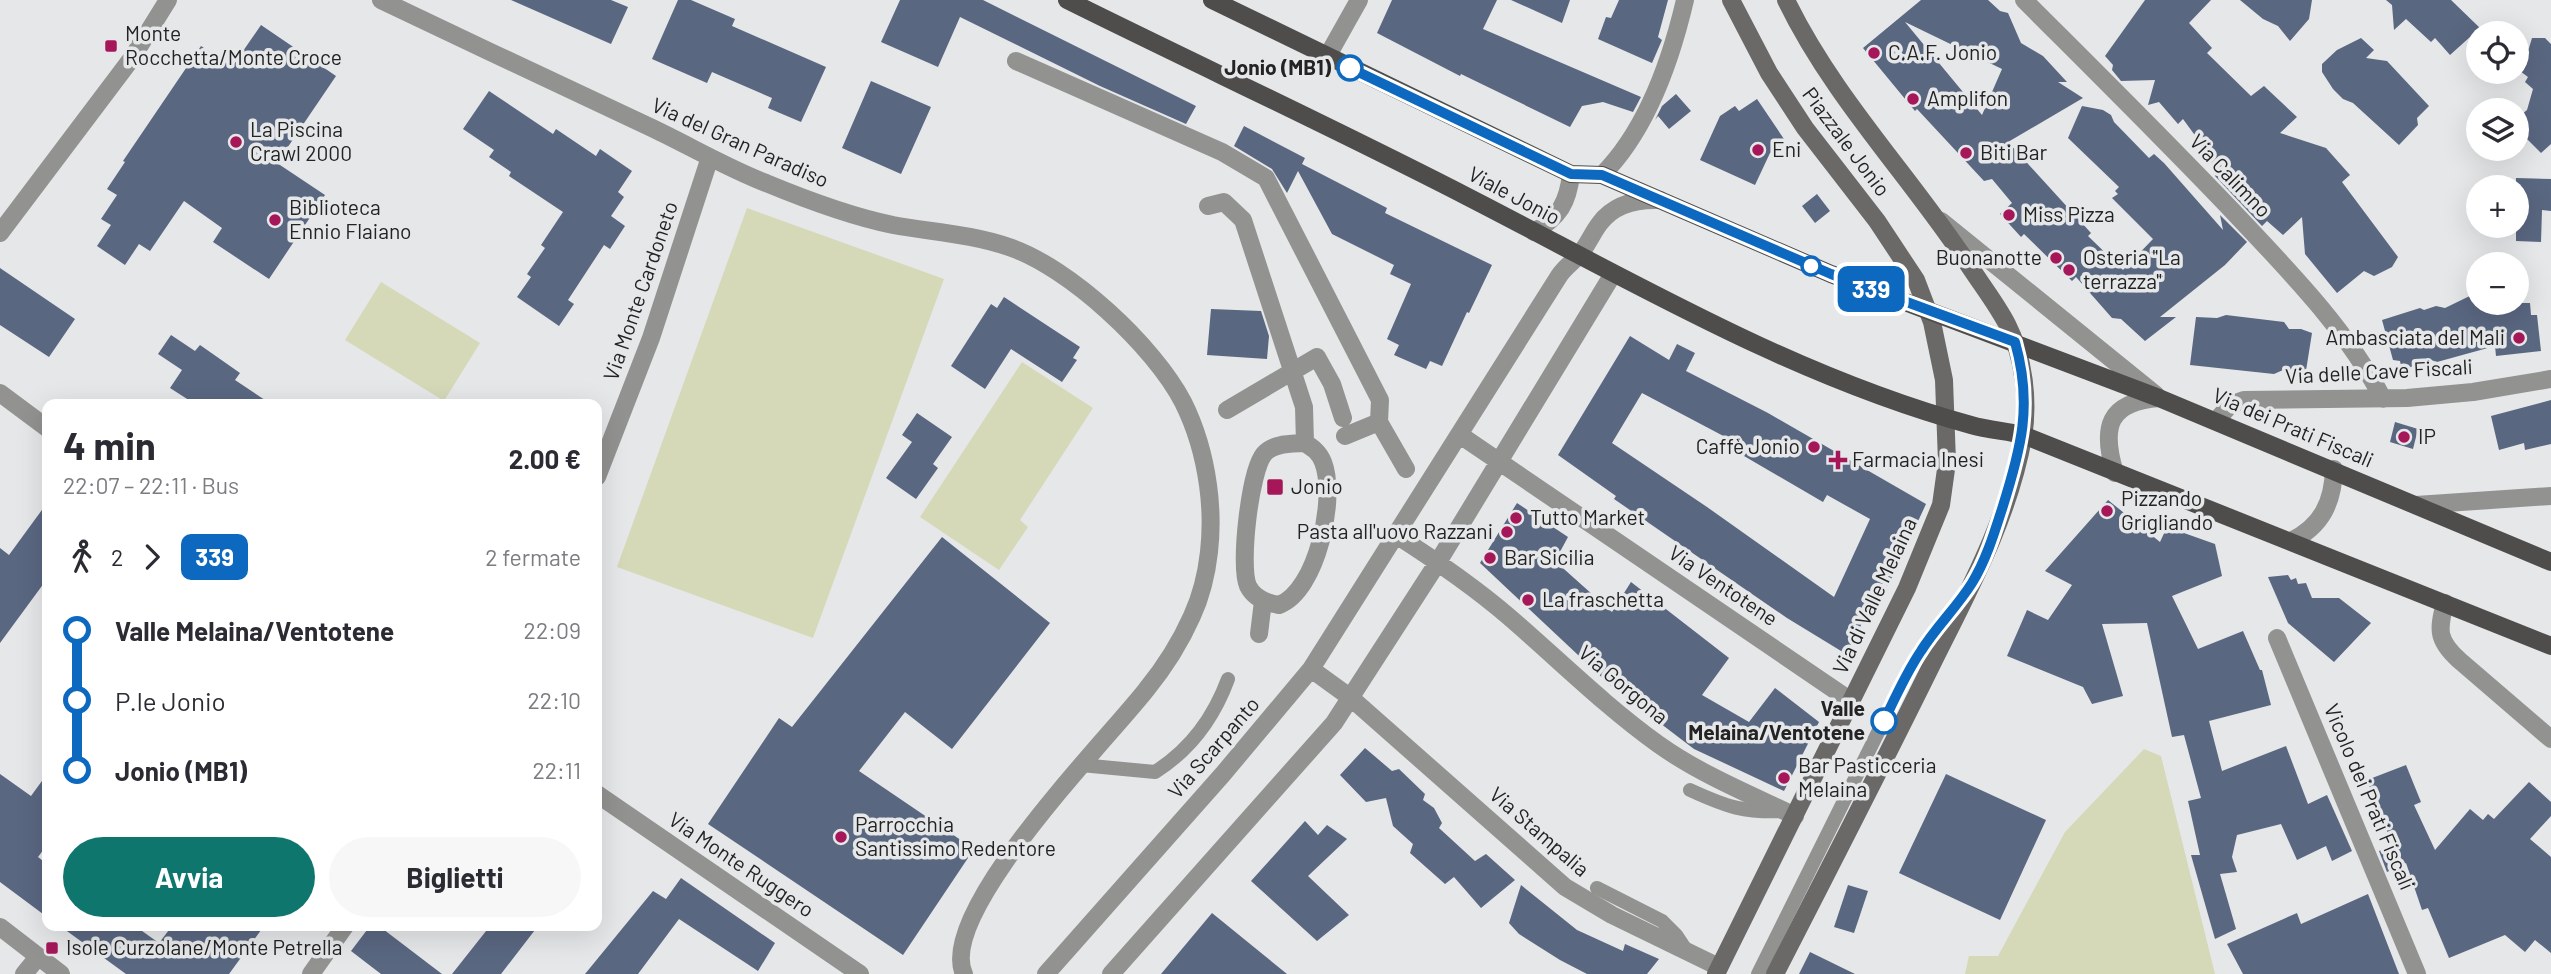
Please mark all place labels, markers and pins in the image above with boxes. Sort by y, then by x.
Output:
place label: Monte Rocchetta/Monte Croce [125,20,342,69]
marker: Monte Rocchetta/Monte Croce [103,38,119,54]
place label: C.A.F. Jonio [1888,39,1997,64]
marker: C.A.F. Jonio [1866,45,1882,61]
place label: Jonio (MB1) [1224,54,1332,79]
marker: Jonio (MB1) [1337,55,1363,81]
place label: Amplifon [1927,85,2008,110]
marker: Amplifon [1905,91,1921,107]
place label: La Piscina Crawl 2000 [250,116,352,165]
marker: La Piscina Crawl 2000 [228,134,244,150]
place label: Eni [1772,136,1801,161]
place label: Biti Bar [1980,139,2047,164]
marker: Eni [1750,142,1766,158]
marker: Biti Bar [1958,145,1974,161]
place label: Biblioteca Ennio Flaiano [289,194,412,243]
place label: Miss Pizza [2023,201,2115,226]
marker: Miss Pizza [2001,207,2017,223]
marker: Biblioteca Ennio Flaiano [267,212,283,228]
place label: Buonanotte [1936,244,2042,269]
place label: Osteria "La terrazza" [2083,244,2181,293]
marker: Buonanotte [2048,250,2064,266]
unlabelled marker [1801,256,1821,276]
marker: Osteria "La terrazza" [2061,262,2077,278]
place label: Ambasciata del Mali [2325,324,2505,349]
marker: Ambasciata del Mali [2511,330,2527,346]
place label: IP [2418,423,2436,448]
marker: IP [2396,429,2412,445]
place label: Caffè Jonio [1696,433,1800,458]
marker: Caffè Jonio [1806,439,1822,455]
place label: Farmacia Inesi [1852,446,1984,471]
marker: Farmacia Inesi [1830,452,1846,468]
place label: Jonio [1291,473,1343,498]
marker: Jonio [1265,477,1285,497]
place label: Pizzando Grigliando [2121,485,2213,534]
marker: Pizzando Grigliando [2099,503,2115,519]
place label: Tutto Market [1530,504,1645,529]
marker: Tutto Market [1508,510,1524,526]
place label: Pasta all'uovo Razzani [1297,518,1493,543]
marker: Pasta all'uovo Razzani [1499,524,1515,540]
place label: Bar Sicilia [1504,544,1594,569]
marker: Bar Sicilia [1482,550,1498,566]
place label: La fraschetta [1542,586,1664,611]
marker: La fraschetta [1520,592,1536,608]
place label: Valle Melaina/Ventotene [1688,695,1865,744]
marker: Valle Melaina/Ventotene [1871,708,1897,734]
place label: Bar Pasticceria Melaina [1798,752,1936,801]
marker: Bar Pasticceria Melaina [1776,770,1792,786]
place label: Parrocchia Santissimo Redentore [855,811,1056,860]
marker: Parrocchia Santissimo Redentore [833,829,849,845]
place label: Isole Curzolane/Monte Petrella [66,934,342,959]
marker: Isole Curzolane/Monte Petrella [44,940,60,956]

